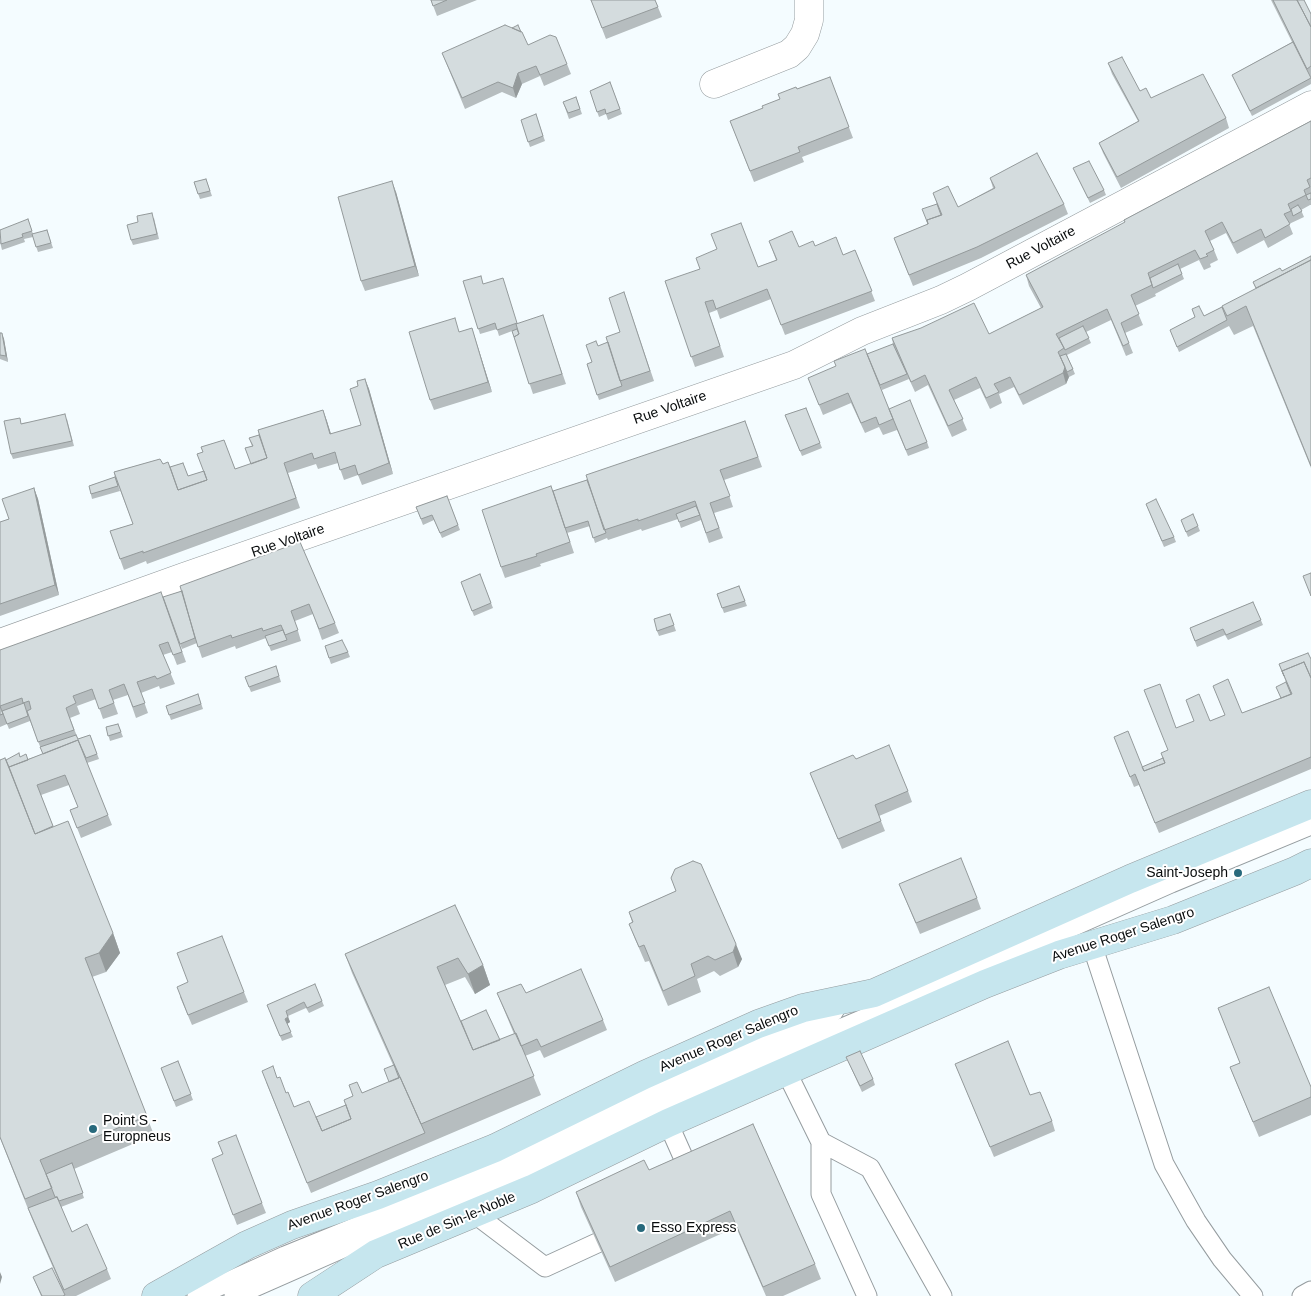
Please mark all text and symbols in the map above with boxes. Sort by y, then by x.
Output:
street label: Rue Voltaire [1003,223,1079,273]
street label: Rue Voltaire [631,388,709,428]
street label: Rue Voltaire [249,521,327,561]
place label: Saint-Joseph [1146,865,1228,881]
marker: Saint-Joseph [1232,867,1244,879]
street label: Avenue Roger Salengro [1049,904,1197,966]
street label: Avenue Roger Salengro [657,1002,801,1076]
place label: Point S - Europneus [103,1113,171,1146]
marker: Point S - Europneus [87,1123,99,1135]
street label: Avenue Roger Salengro [285,1168,431,1234]
street label: Rue de Sin-le-Noble [396,1189,518,1253]
place label: Esso Express [651,1220,737,1236]
marker: Esso Express [635,1222,647,1234]

